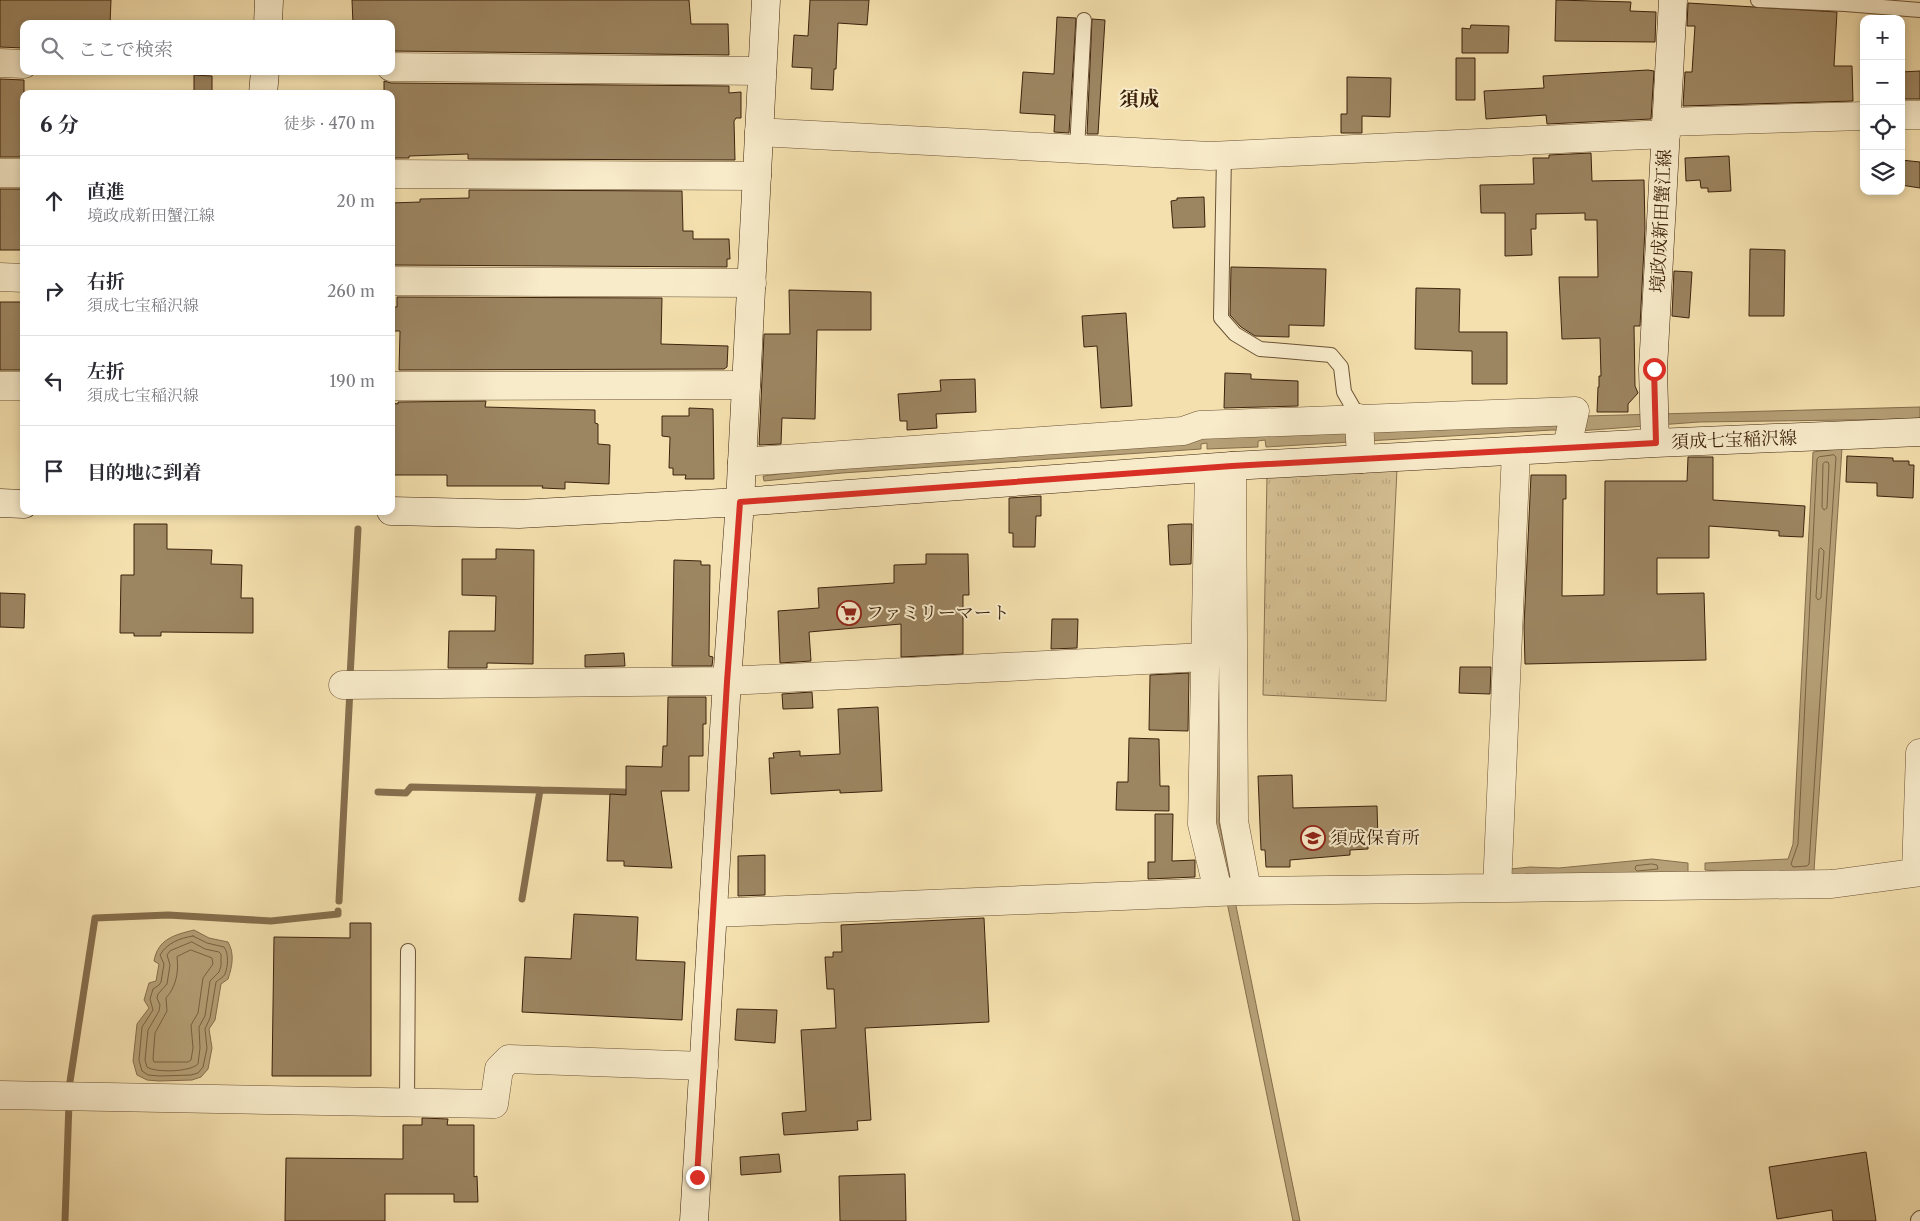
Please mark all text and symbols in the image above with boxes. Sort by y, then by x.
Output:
map controls [1860,15,1905,195]
button: + [1860,15,1905,60]
search box [20,20,395,75]
icon: search [38,34,66,62]
text: ここで検索 [78,38,173,61]
button: − [1860,60,1905,105]
district label: 須成 [1119,87,1159,111]
button: locate [1860,105,1905,150]
text: 6 分 [40,112,79,137]
text: 徒歩 · 470 m [284,113,375,133]
street label: 境政成新田蟹江線 [1646,149,1676,293]
button: layers [1860,150,1905,195]
text: 直進 [87,180,125,203]
icon: ahead [40,187,68,215]
text: 20 m [336,191,375,211]
text: 境政成新田蟹江線 [87,205,215,225]
text: 右折 [87,270,125,293]
icon: right [40,277,68,305]
text: 260 m [327,281,375,301]
text: 須成七宝稲沢線 [87,295,199,315]
route start [1643,358,1666,381]
text: 左折 [87,360,125,383]
icon: left [40,367,68,395]
text: 190 m [330,371,375,391]
text: 須成七宝稲沢線 [87,385,199,405]
street label: 須成七宝稲沢線 [1671,427,1797,453]
icon: arrive [40,457,68,485]
text: 目的地に到着 [87,461,201,484]
supermarket icon: ファミリーマート [836,600,862,626]
place label: ファミリーマート [866,602,1010,624]
school or university icon: 須成保育所 [1300,825,1326,851]
place label: 須成保育所 [1330,827,1420,849]
route end [686,1166,709,1189]

